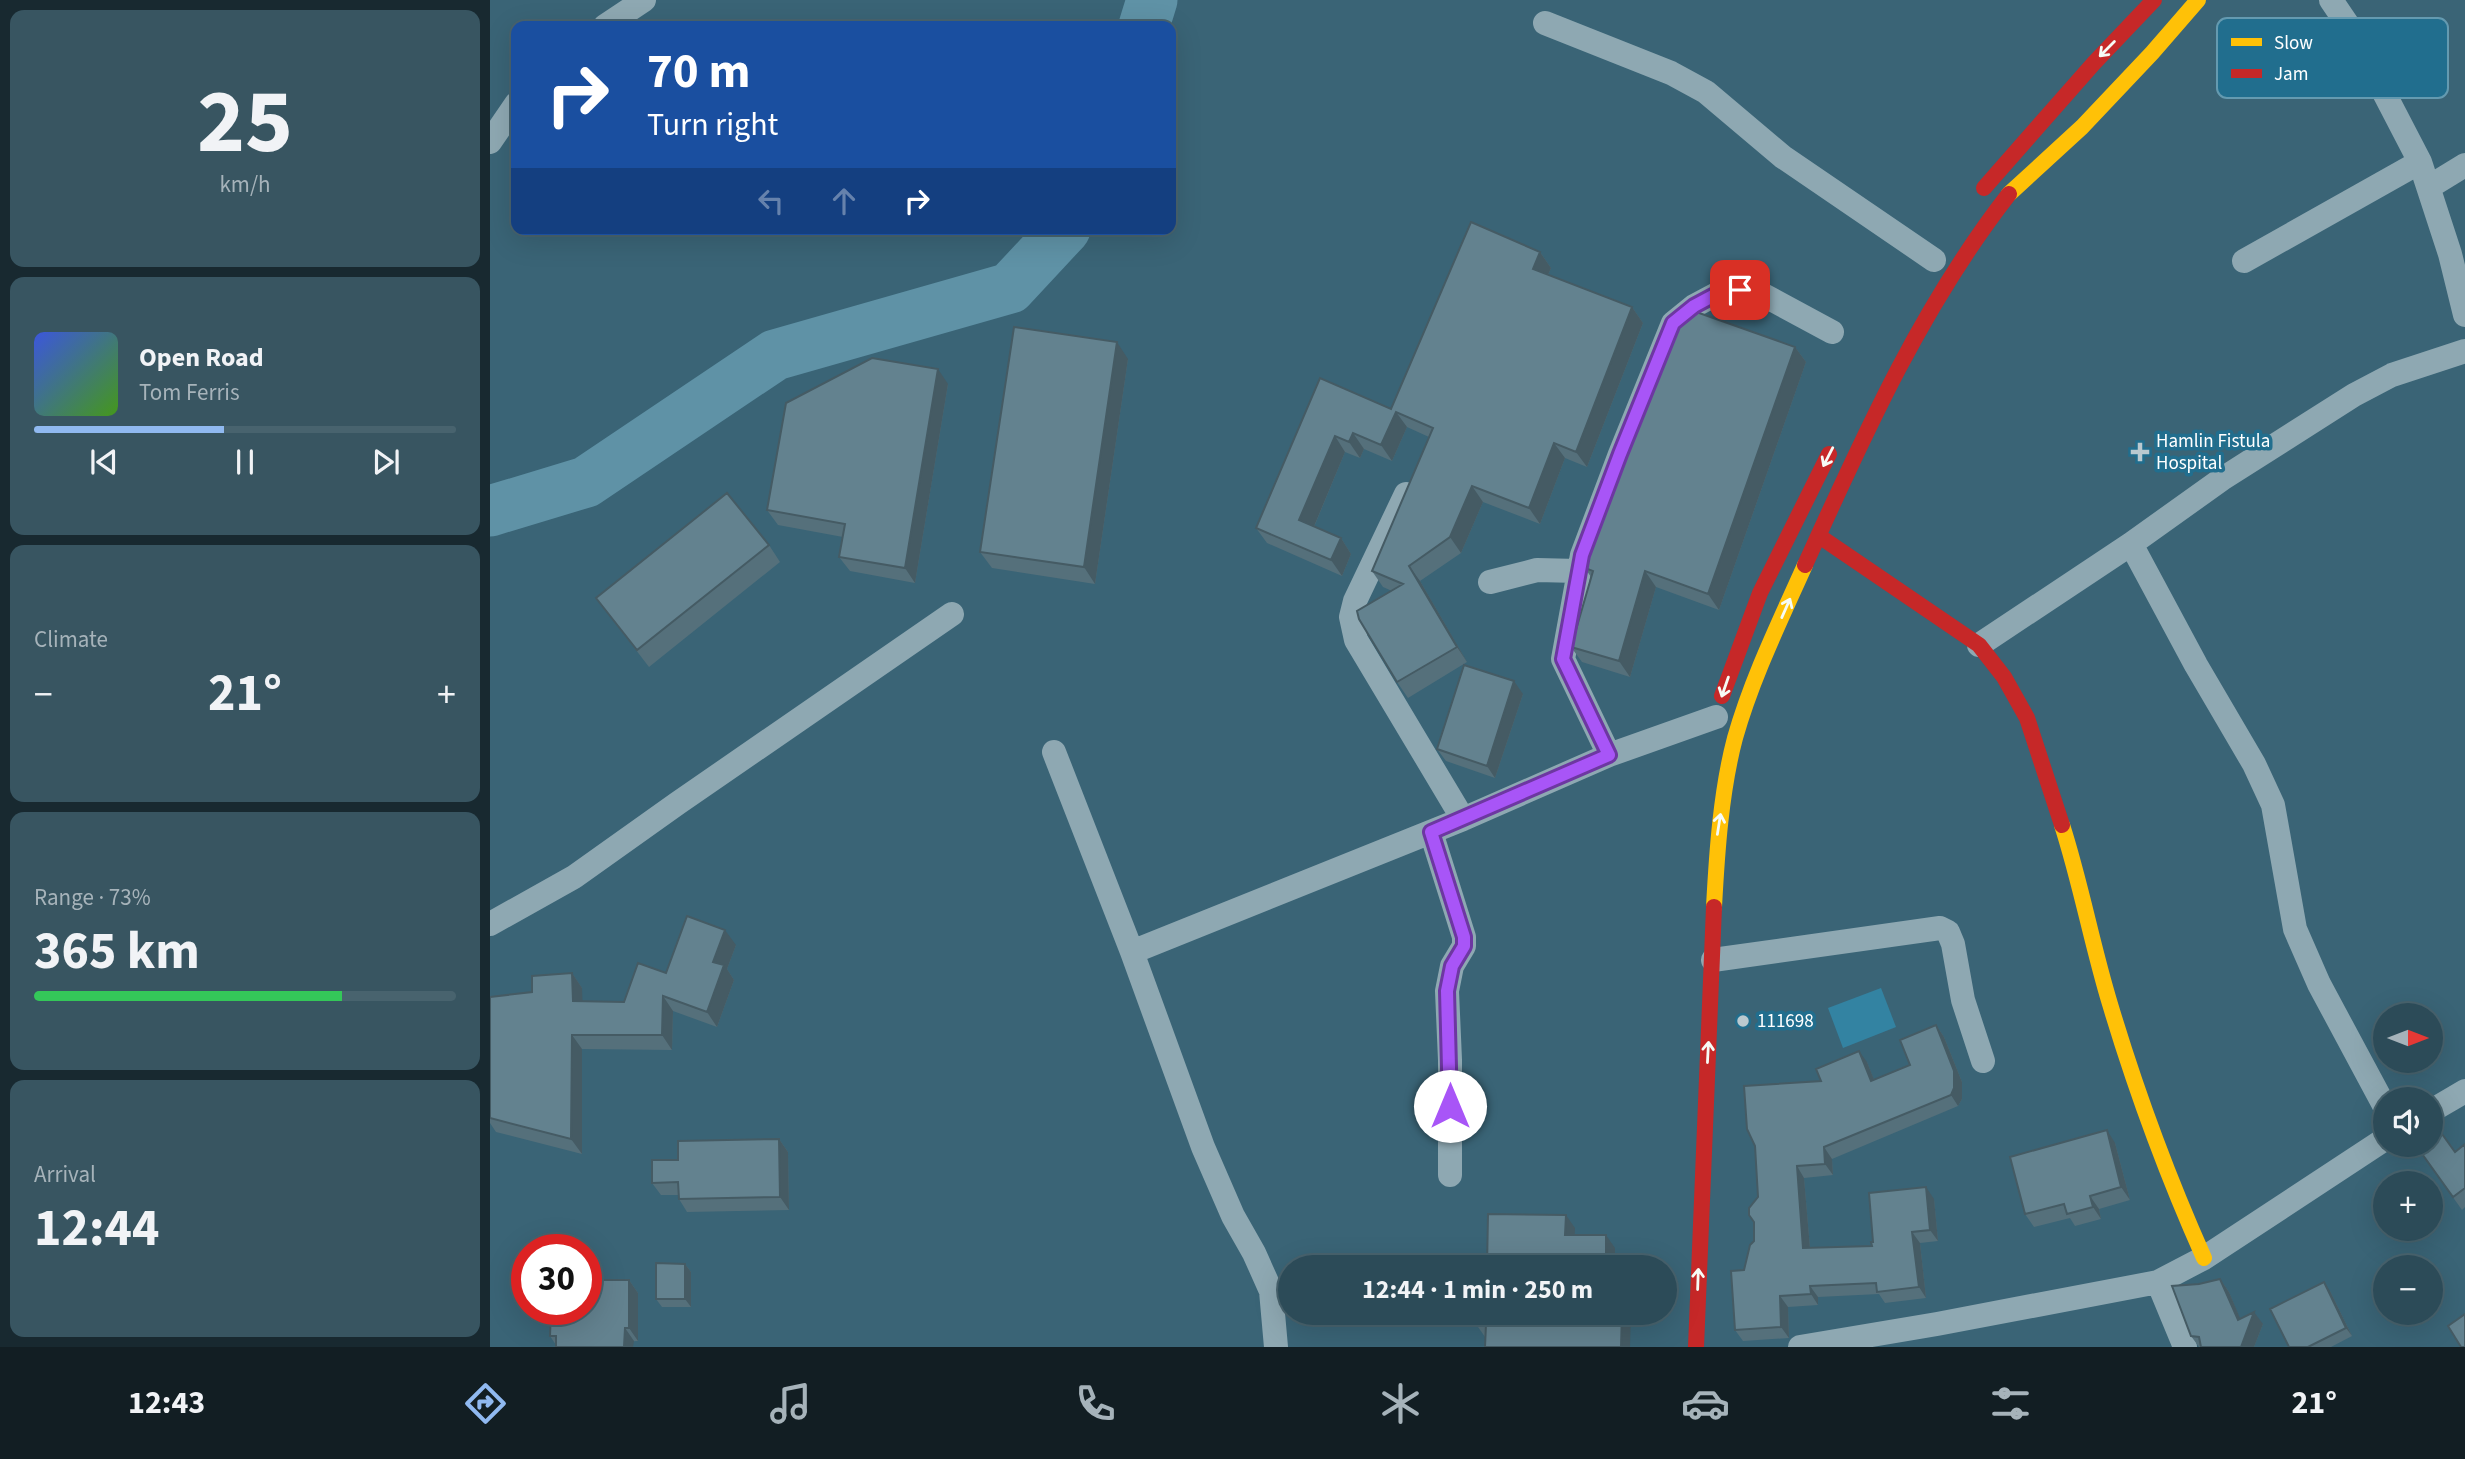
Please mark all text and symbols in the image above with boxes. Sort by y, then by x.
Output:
legend [2217,18,2448,98]
text: Slow [2274,30,2313,57]
text: 70 m [647,37,751,107]
one-way arrow [2099,41,2116,58]
icon: right [532,49,623,140]
text: 25 [197,58,293,187]
text: Jam [2274,61,2308,88]
text: Turn right [647,102,778,148]
text: km/h [219,168,271,201]
icon: left [752,182,790,220]
icon: ahead [825,182,863,220]
icon: right [898,182,936,220]
pin [1710,260,1770,320]
icon: arrive [1721,271,1759,309]
text: Open Road [139,339,264,376]
text: Tom Ferris [139,376,240,409]
place label: Hamlin Fistula Hospital [2156,428,2270,477]
marker: Hamlin Fistula Hospital [2130,442,2150,462]
icon: previous [85,443,123,481]
icon: pause [226,443,264,481]
icon: next [367,443,405,481]
one-way arrow [1820,446,1834,467]
one-way arrow [1780,598,1793,619]
text: Climate [34,623,108,656]
text: 21° [208,657,282,731]
text: − [34,668,53,722]
text: + [437,668,456,722]
one-way arrow [1718,675,1730,697]
one-way arrow [1713,813,1726,836]
text: Range · 73% [34,881,151,914]
text: 365 km [34,915,200,989]
north arrow [2373,1003,2443,1073]
map controls [2373,1003,2443,1325]
place label: 111698 [1757,1008,1814,1035]
marker: 111698 [1735,1013,1751,1029]
one-way arrow [1701,1040,1714,1063]
position arrow [1413,1069,1487,1143]
button: sound [2373,1087,2443,1157]
text: Arrival [34,1158,96,1191]
button: + [2373,1171,2443,1241]
text: 12:44 [34,1192,159,1266]
speed limit sign: 30 [511,1234,602,1325]
button: − [2373,1255,2443,1325]
one-way arrow [1692,1268,1705,1291]
text: 12:44 · 1 min · 250 m [1362,1271,1593,1308]
icon: directions [461,1379,510,1428]
icon: music [766,1379,815,1428]
icon: phone [1071,1379,1120,1428]
icon: climate [1376,1379,1425,1428]
icon: car [1681,1379,1730,1428]
icon: filters [1986,1379,2035,1428]
text: 12:43 [128,1380,205,1426]
text: 21° [2291,1380,2337,1426]

